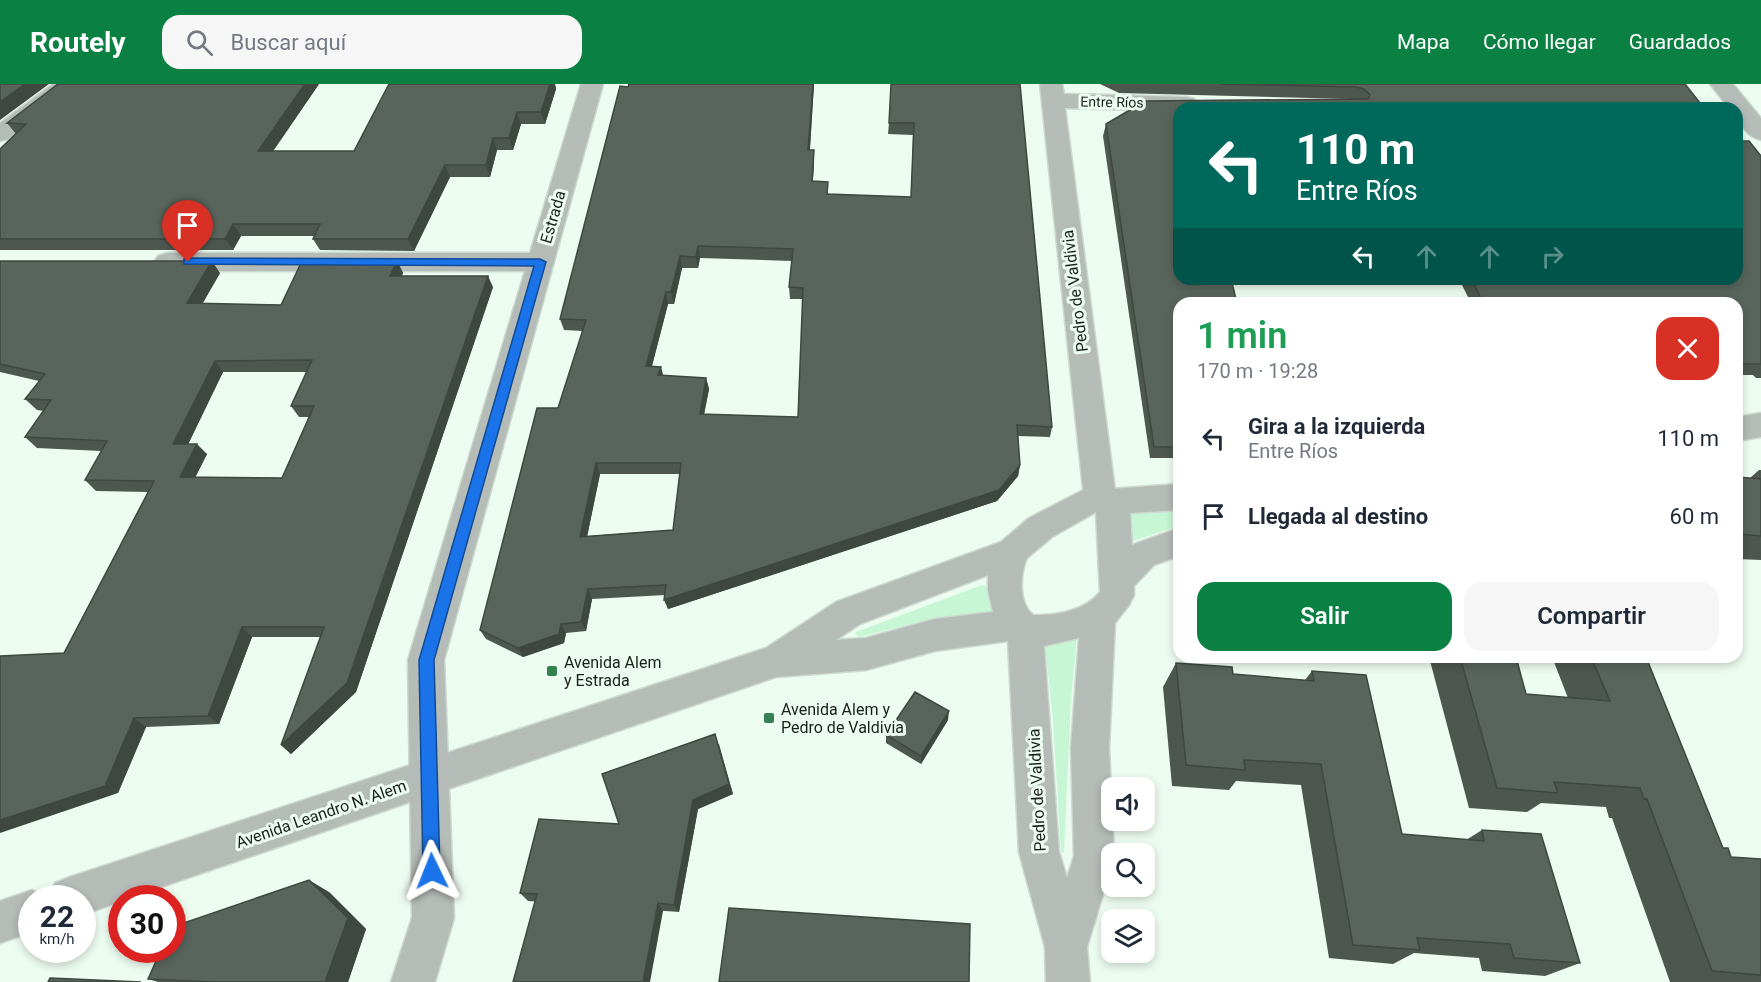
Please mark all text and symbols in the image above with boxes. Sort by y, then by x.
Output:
search box [162,15,582,69]
text: Routely [30,26,126,59]
icon: search [183,26,216,59]
text: Buscar aquí [231,30,346,55]
text: Mapa [1397,30,1450,54]
text: Cómo llegar [1483,30,1596,54]
text: Guardados [1629,30,1731,54]
street label: Entre Ríos [1080,93,1144,111]
text: 110 m [1296,125,1415,174]
icon: left [1197,126,1275,204]
text: Entre Ríos [1296,175,1418,207]
street label: Estrada [536,188,570,246]
pin [162,200,213,262]
icon: arrive [171,209,204,242]
street label: Pedro de Valdivia [1058,229,1092,353]
icon: left [1347,240,1380,273]
icon: ahead [1410,240,1443,273]
icon: ahead [1473,240,1506,273]
icon: right [1536,240,1569,273]
text: 1 min [1197,315,1287,357]
button: close [1656,317,1719,380]
text: 170 m · 19:28 [1197,359,1318,383]
text: Gira a la izquierda [1248,414,1425,439]
icon: left [1197,422,1230,455]
text: 110 m [1657,426,1719,451]
text: Entre Ríos [1248,439,1338,463]
icon: arrive [1197,500,1230,533]
text: Llegada al destino [1248,504,1428,529]
text: 60 m [1670,504,1719,529]
button: Salir [1197,582,1452,651]
button: Compartir [1464,582,1719,651]
place label: Avenida Alem y Estrada [564,653,661,690]
marker: Avenida Alem y Estrada [545,664,559,678]
place label: Avenida Alem y Pedro de Valdivia [781,700,904,737]
marker: Avenida Alem y Pedro de Valdivia [762,711,776,725]
street label: Pedro de Valdivia [1024,728,1050,852]
street label: Avenida Leandro N. Alem [233,776,409,852]
map controls [1101,777,1155,963]
button: sound [1101,777,1155,831]
position arrow [400,839,464,903]
button: search [1101,843,1155,897]
speed limit sign: 30 [108,885,186,963]
text: 22 [40,899,74,934]
button: layers [1101,909,1155,963]
text: km/h [39,930,75,948]

